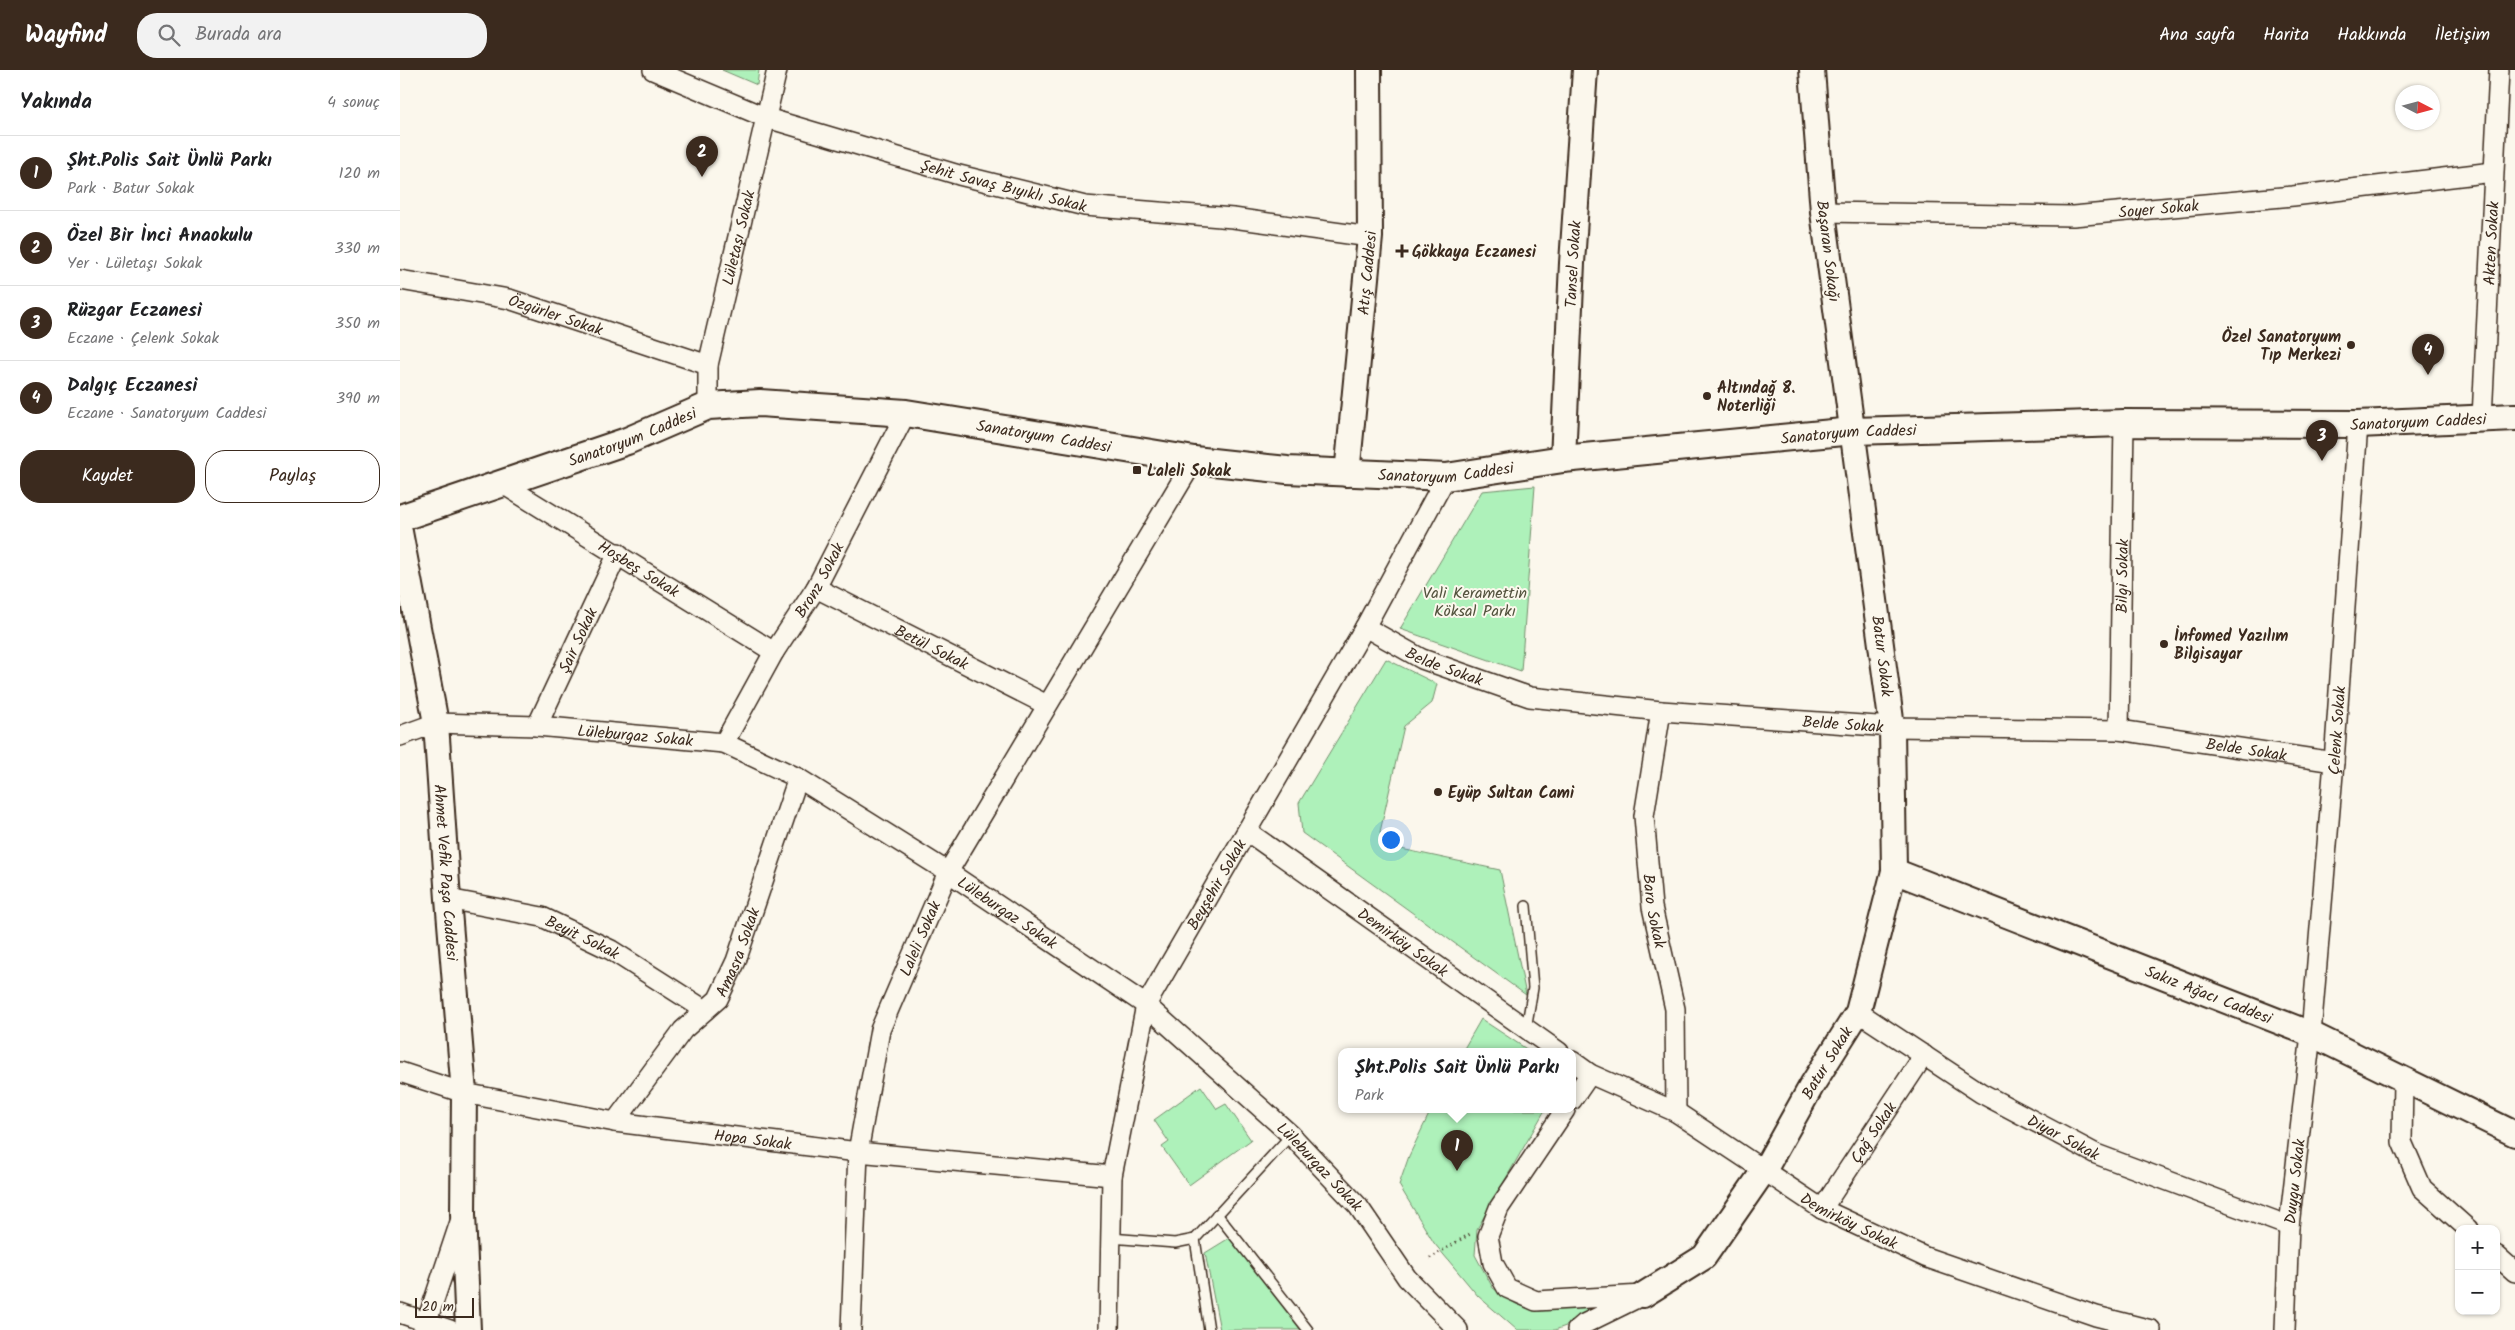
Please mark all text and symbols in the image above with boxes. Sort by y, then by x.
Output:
search box [137,13,487,58]
text: Wayfind [25,16,107,55]
text: Burada ara [195,20,282,50]
icon: search [155,21,183,49]
text: Ana sayfa [2159,21,2235,50]
text: Harita [2263,21,2309,50]
text: Hakkında [2337,21,2406,50]
text: İletişim [2434,21,2490,50]
north arrow [2395,85,2440,130]
text: Yakında [20,86,92,119]
text: 4 sonuç [327,90,380,115]
pin: 2 [686,136,718,177]
text: Şht.Polis Sait Ünlü Parkı [67,146,272,176]
street label: Şehit Savaş Bıyıklı Sokak [917,153,1090,220]
text: 1 [34,161,38,186]
text: 120 m [339,161,380,186]
text: Park · Batur Sokak [67,176,194,201]
street label: Lületaşı Sokak [716,187,763,288]
street label: Soyer Sokak [2118,194,2200,226]
street label: Başaran Sokağı [1809,199,1846,303]
street label: Akten Sokak [2478,200,2507,286]
street label: Tansel Sokak [1559,219,1589,308]
text: Özel Bir İnci Anaokulu [67,221,252,251]
street label: Atış Caddesi [1351,230,1384,316]
text: 2 [31,236,41,261]
text: 330 m [335,236,380,261]
place label: Gökkaya Eczanesi [1412,240,1537,265]
marker: Gökkaya Eczanesi [1396,245,1408,257]
text: Yer · Lületaşı Sokak [67,251,202,276]
street label: Özgürler Sokak [505,289,607,343]
text: Rüzgar Eczanesi [67,296,202,326]
text: 3 [32,311,40,336]
text: 350 m [335,311,380,336]
place label: Özel Sanatoryum Tıp Merkezi [2222,325,2342,368]
text: Eczane · Çelenk Sokak [67,326,219,351]
pin: 4 [2412,334,2444,375]
marker: Özel Sanatoryum Tıp Merkezi [2345,339,2357,351]
text: Dalgıç Eczanesi [67,371,197,401]
place label: Altındağ 8. Noterliği [1717,376,1795,419]
text: 4 [32,386,40,411]
text: 390 m [336,386,380,411]
marker: Altındağ 8. Noterliği [1701,390,1713,402]
text: Eczane · Sanatoryum Caddesi [67,401,266,426]
street label: Sanatoryum Caddesi [565,401,702,474]
street label: Sanatoryum Caddesi [2350,407,2488,438]
street label: Sanatoryum Caddesi [974,414,1114,460]
street label: Sanatoryum Caddesi [1780,418,1918,452]
pin: 3 [2306,420,2338,461]
button: Kaydet [20,450,195,503]
button: Paylaş [205,450,380,503]
street label: Sanatoryum Caddesi [1378,456,1517,491]
place label: Laleli Sokak [1147,459,1232,484]
marker: Laleli Sokak [1131,464,1143,476]
street label: Hoşbeş Sokak [593,535,684,605]
street label: Bronz Sokak [789,538,852,623]
street label: Bilgi Sokak [2110,538,2136,613]
park label: Vali Keramettin Köksal Parkı [1423,581,1527,624]
street label: Şair Sokak [552,603,605,678]
street label: Batur Sokak [1864,614,1899,699]
street label: Betül Sokak [890,619,973,678]
place label: İnfomed Yazılım Bilgisayar [2174,624,2288,667]
marker: İnfomed Yazılım Bilgisayar [2158,638,2170,650]
street label: Belde Sokak [1400,641,1487,694]
street label: Çelenk Sokak [2322,685,2353,776]
street label: Belde Sokak [1801,710,1885,740]
street label: Lüleburgaz Sokak [576,719,694,754]
street label: Belde Sokak [2204,732,2289,769]
place label: Eyüp Sultan Cami [1448,781,1575,806]
street label: Ahmet Vefik Paşa Caddesi [426,783,464,963]
marker: Eyüp Sultan Cami [1432,786,1444,798]
your location [1378,827,1404,853]
street label: Beyşehir Sokak [1181,834,1254,935]
street label: Lüleburgaz Sokak [952,871,1062,956]
street label: Baro Sokak [1635,873,1672,951]
street label: Laleli Sokak [894,897,948,980]
street label: Demirköy Sokak [1352,902,1453,984]
street label: Amasra Sokak [710,904,767,1002]
street label: Beyit Sokak [541,909,625,967]
street label: Sakız Ağacı Caddesi [2141,959,2277,1032]
street label: Batur Sokak [1796,1022,1860,1104]
popup [1338,1048,1576,1113]
text: Şht.Polis Sait Ünlü Parkı [1355,1053,1559,1083]
text: Park [1355,1083,1384,1108]
street label: Çağ Sokak [1844,1097,1904,1169]
street label: Diyar Sokak [2022,1109,2104,1168]
street label: Lüleburgaz Sokak [1270,1117,1368,1218]
street label: Hopa Sokak [712,1123,793,1158]
pin: 1 [1441,1130,1473,1171]
street label: Duygu Sokak [2278,1137,2313,1225]
street label: Demirköy Sokak [1795,1187,1902,1257]
map controls [2455,1225,2500,1315]
button: + [2455,1225,2500,1270]
button: − [2455,1270,2500,1315]
scale bar [415,1295,474,1318]
text: 20 m [422,1296,454,1318]

